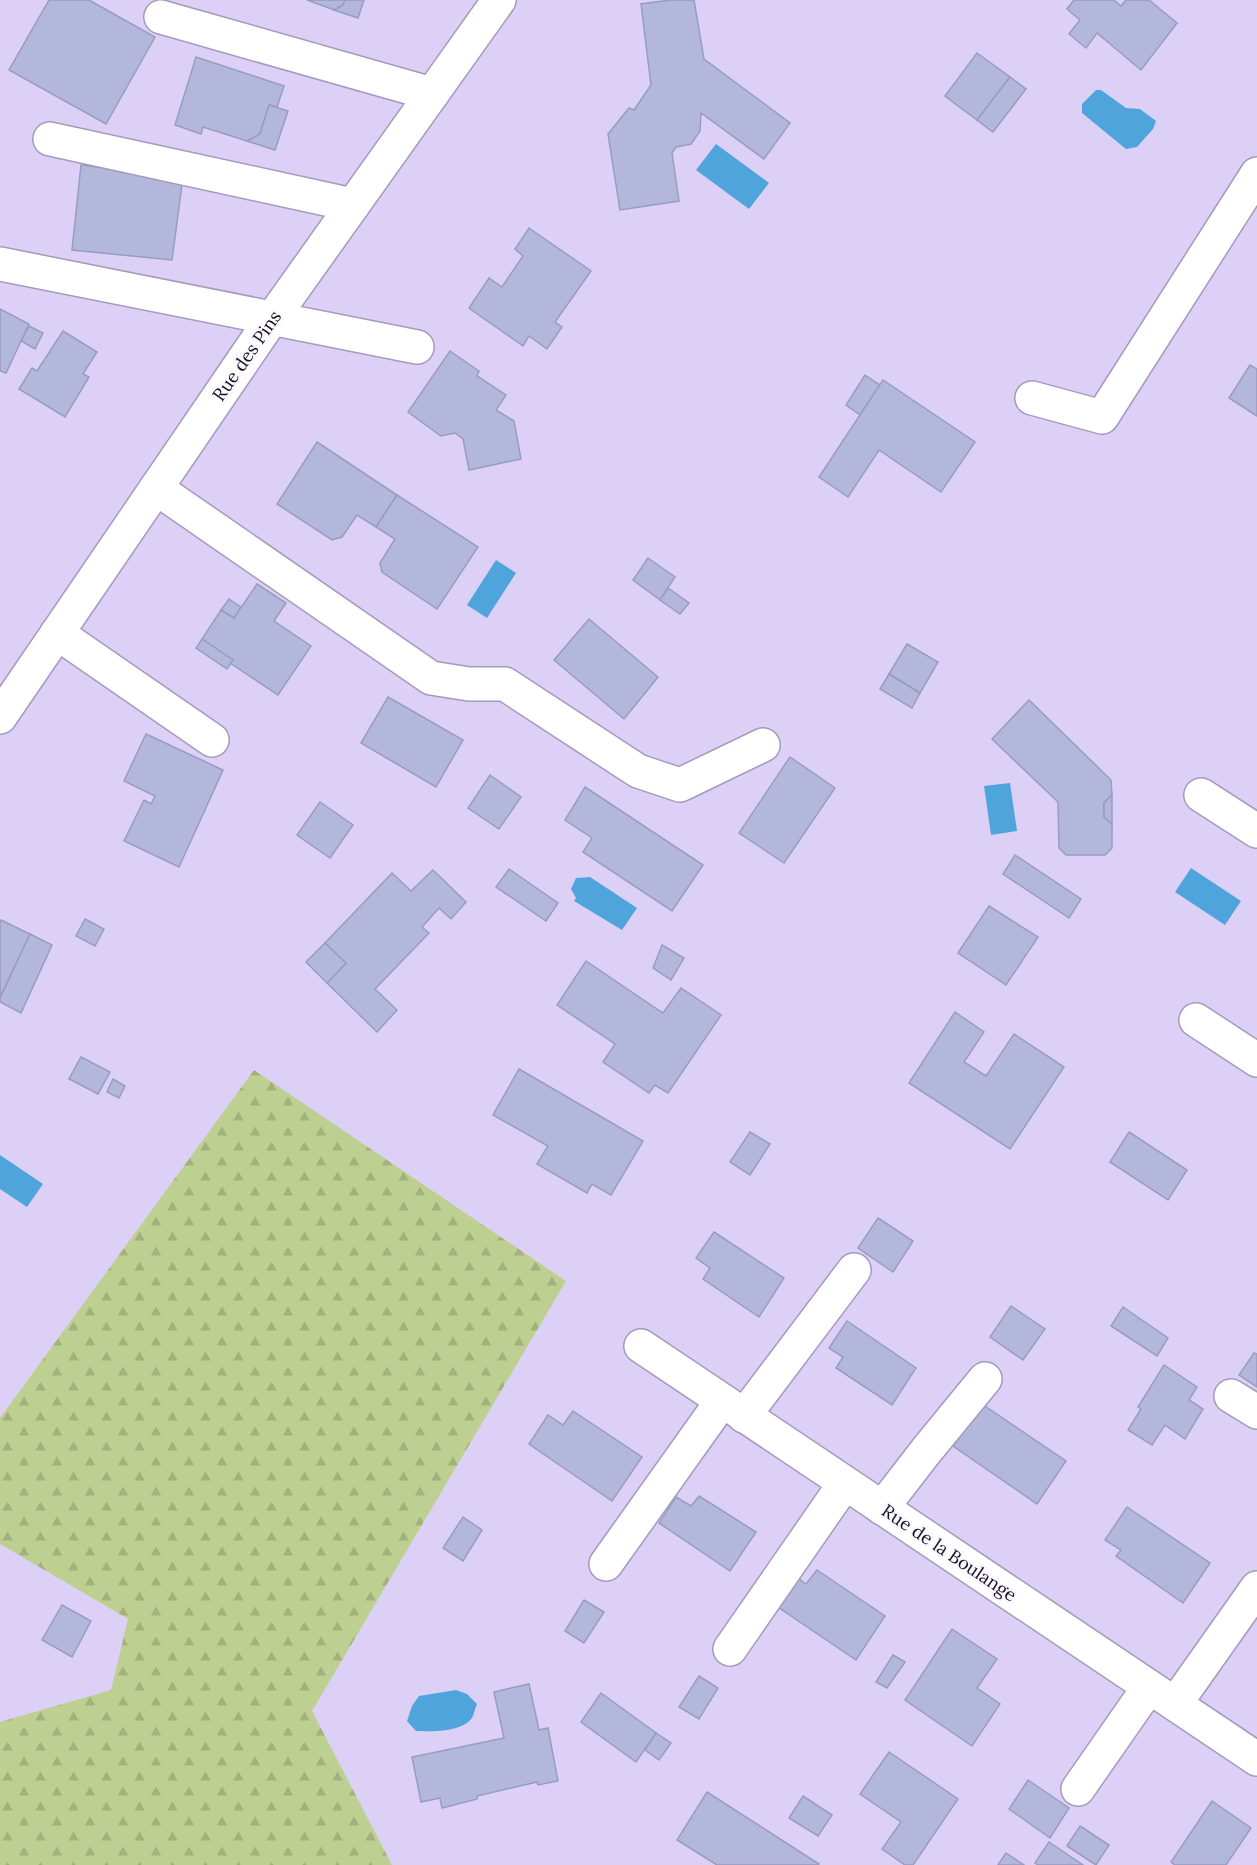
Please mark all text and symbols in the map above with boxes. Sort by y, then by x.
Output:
street label: Rue des Pins [207,306,286,405]
street label: Rue de la Boulange [877,1499,1021,1606]

